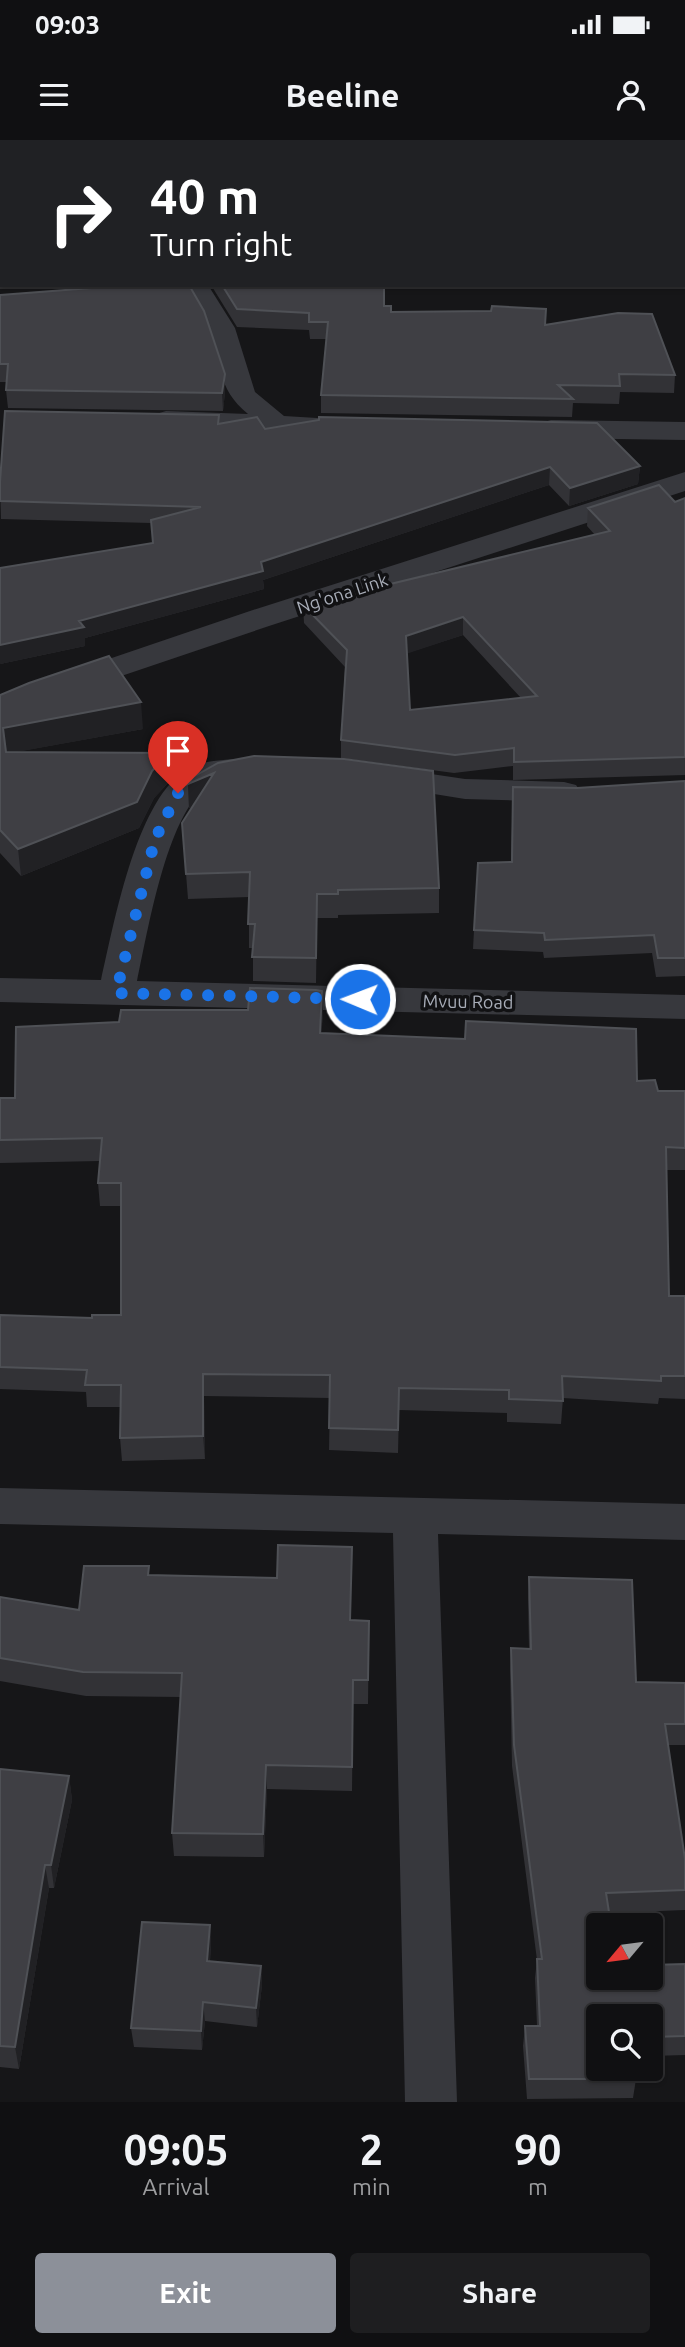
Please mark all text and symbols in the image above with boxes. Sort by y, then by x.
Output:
text: 09:03 [35,10,100,39]
icon: menu [35,76,73,114]
icon: person [612,76,650,114]
text: Beeline [286,77,399,113]
icon: right [35,168,126,259]
text: 40 m [150,168,259,223]
text: Turn right [150,226,292,262]
street label: Ng'ona Link [294,569,390,617]
pin [148,721,208,793]
icon: arrive [159,732,197,770]
position arrow [323,962,397,1036]
street label: Mvuu Road [423,990,513,1012]
north arrow [586,1913,663,1990]
map controls [586,1913,663,2081]
button: search [586,2004,663,2081]
text: 09:05 [123,2126,229,2173]
text: 2 [360,2126,383,2173]
text: 90 [514,2126,562,2173]
text: Arrival [143,2174,210,2199]
text: min [352,2174,391,2199]
text: m [528,2174,548,2199]
button: Exit [35,2253,336,2333]
button: Share [350,2253,650,2333]

